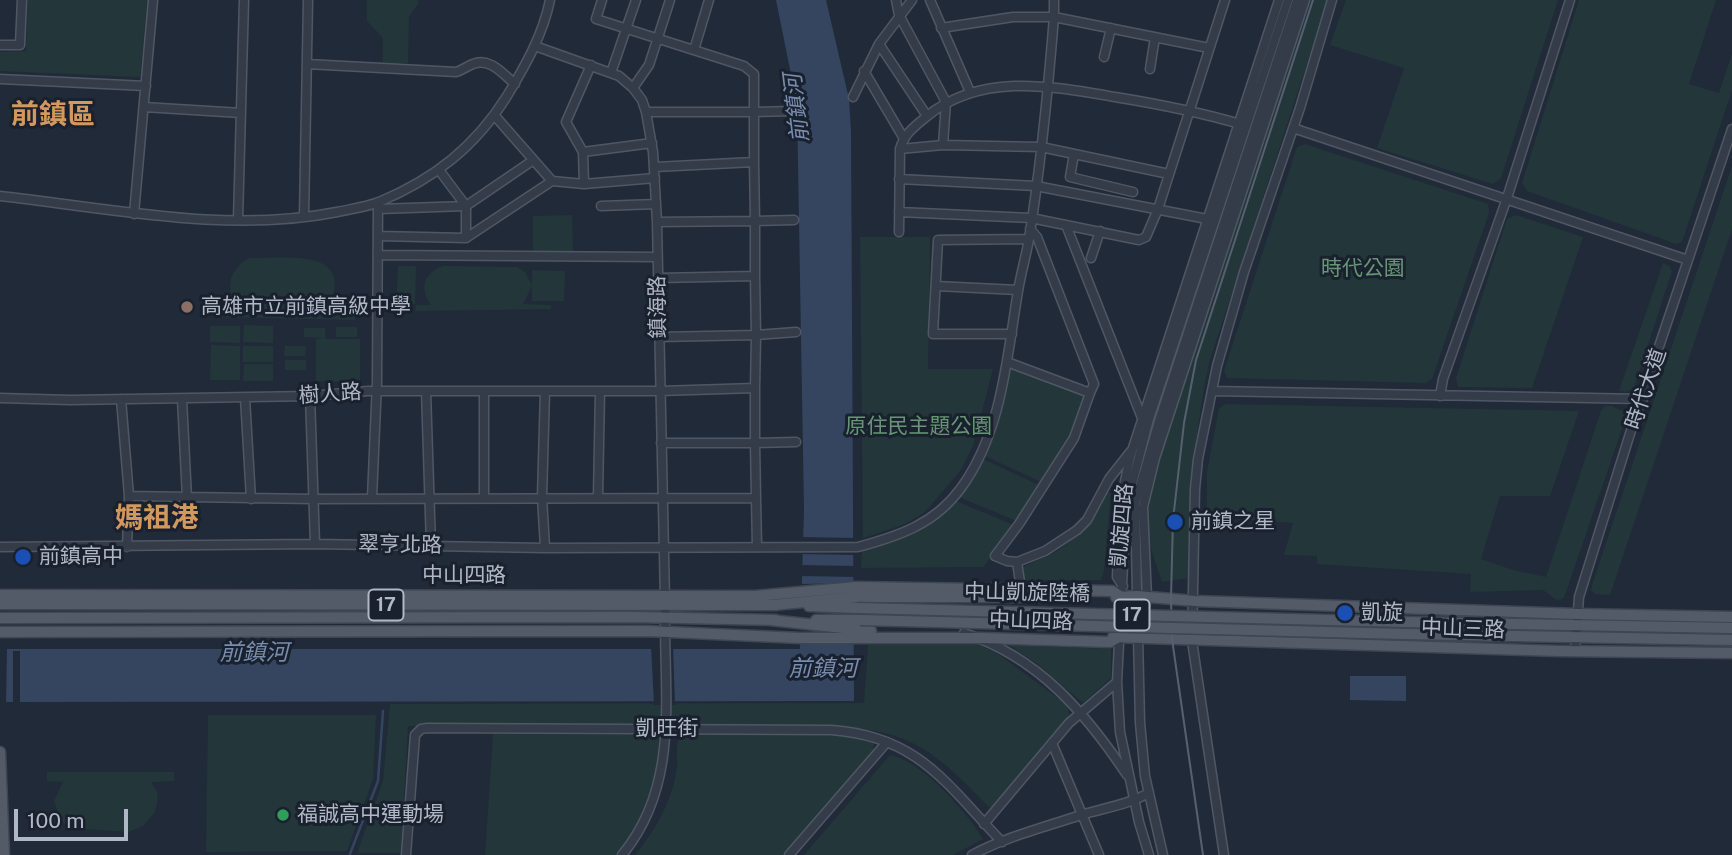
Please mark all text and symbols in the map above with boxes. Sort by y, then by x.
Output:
water label: 前鎮河 [779,72,815,144]
district label: 前鎮區 [11,98,95,132]
park label: 時代公園 [1321,256,1405,282]
street label: 鎮海路 [645,275,671,339]
place label: 高雄市立前鎮高級中學 [201,294,411,320]
marker: 高雄市立前鎮高級中學 [179,299,195,315]
street label: 時代大道 [1620,345,1672,433]
street label: 樹人路 [298,379,362,409]
park label: 原住民主題公園 [846,414,992,440]
street label: 凱旋四路 [1106,482,1138,568]
district label: 媽祖港 [115,501,199,535]
place label: 前鎮之星 [1191,509,1275,535]
marker: 前鎮之星 [1165,512,1185,532]
street label: 翠亨北路 [358,532,442,558]
place label: 前鎮高中 [39,544,123,570]
marker: 前鎮高中 [13,547,33,567]
street label: 中山四路 [422,563,506,589]
street label: 中山凱旋陸橋 [964,579,1090,607]
road number: 17 [368,590,404,620]
road number: 17 [1114,600,1150,630]
place label: 凱旋 [1361,600,1403,626]
marker: 凱旋 [1335,603,1355,623]
street label: 中山四路 [989,607,1073,635]
street label: 中山三路 [1421,615,1505,643]
water label: 前鎮河 [220,639,288,667]
water label: 前鎮河 [789,655,857,683]
street label: 凱旺街 [636,716,698,742]
scale bar [18,796,131,840]
place label: 福誠高中運動場 [297,802,444,828]
marker: 福誠高中運動場 [275,807,291,823]
text: 100 m [27,808,84,833]

